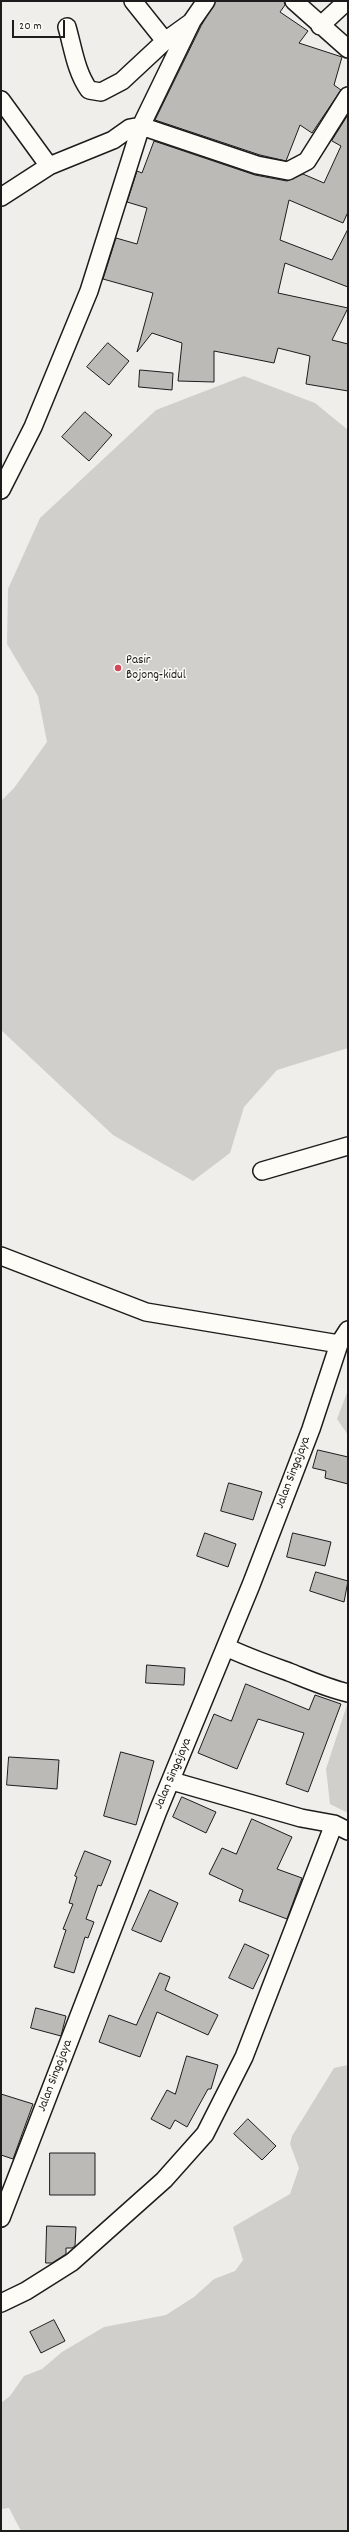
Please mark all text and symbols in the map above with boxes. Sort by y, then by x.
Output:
scale bar [14,12,67,38]
text: 20 m [19,18,42,35]
place label: Pasir Bojong-kidul [126,653,186,684]
marker: Pasir Bojong-kidul [113,663,123,673]
street label: Jalan Singajaya [273,1435,315,1511]
street label: Jalan Singajaya [152,1736,196,1812]
street label: Jalan Singajaya [35,2038,77,2114]

